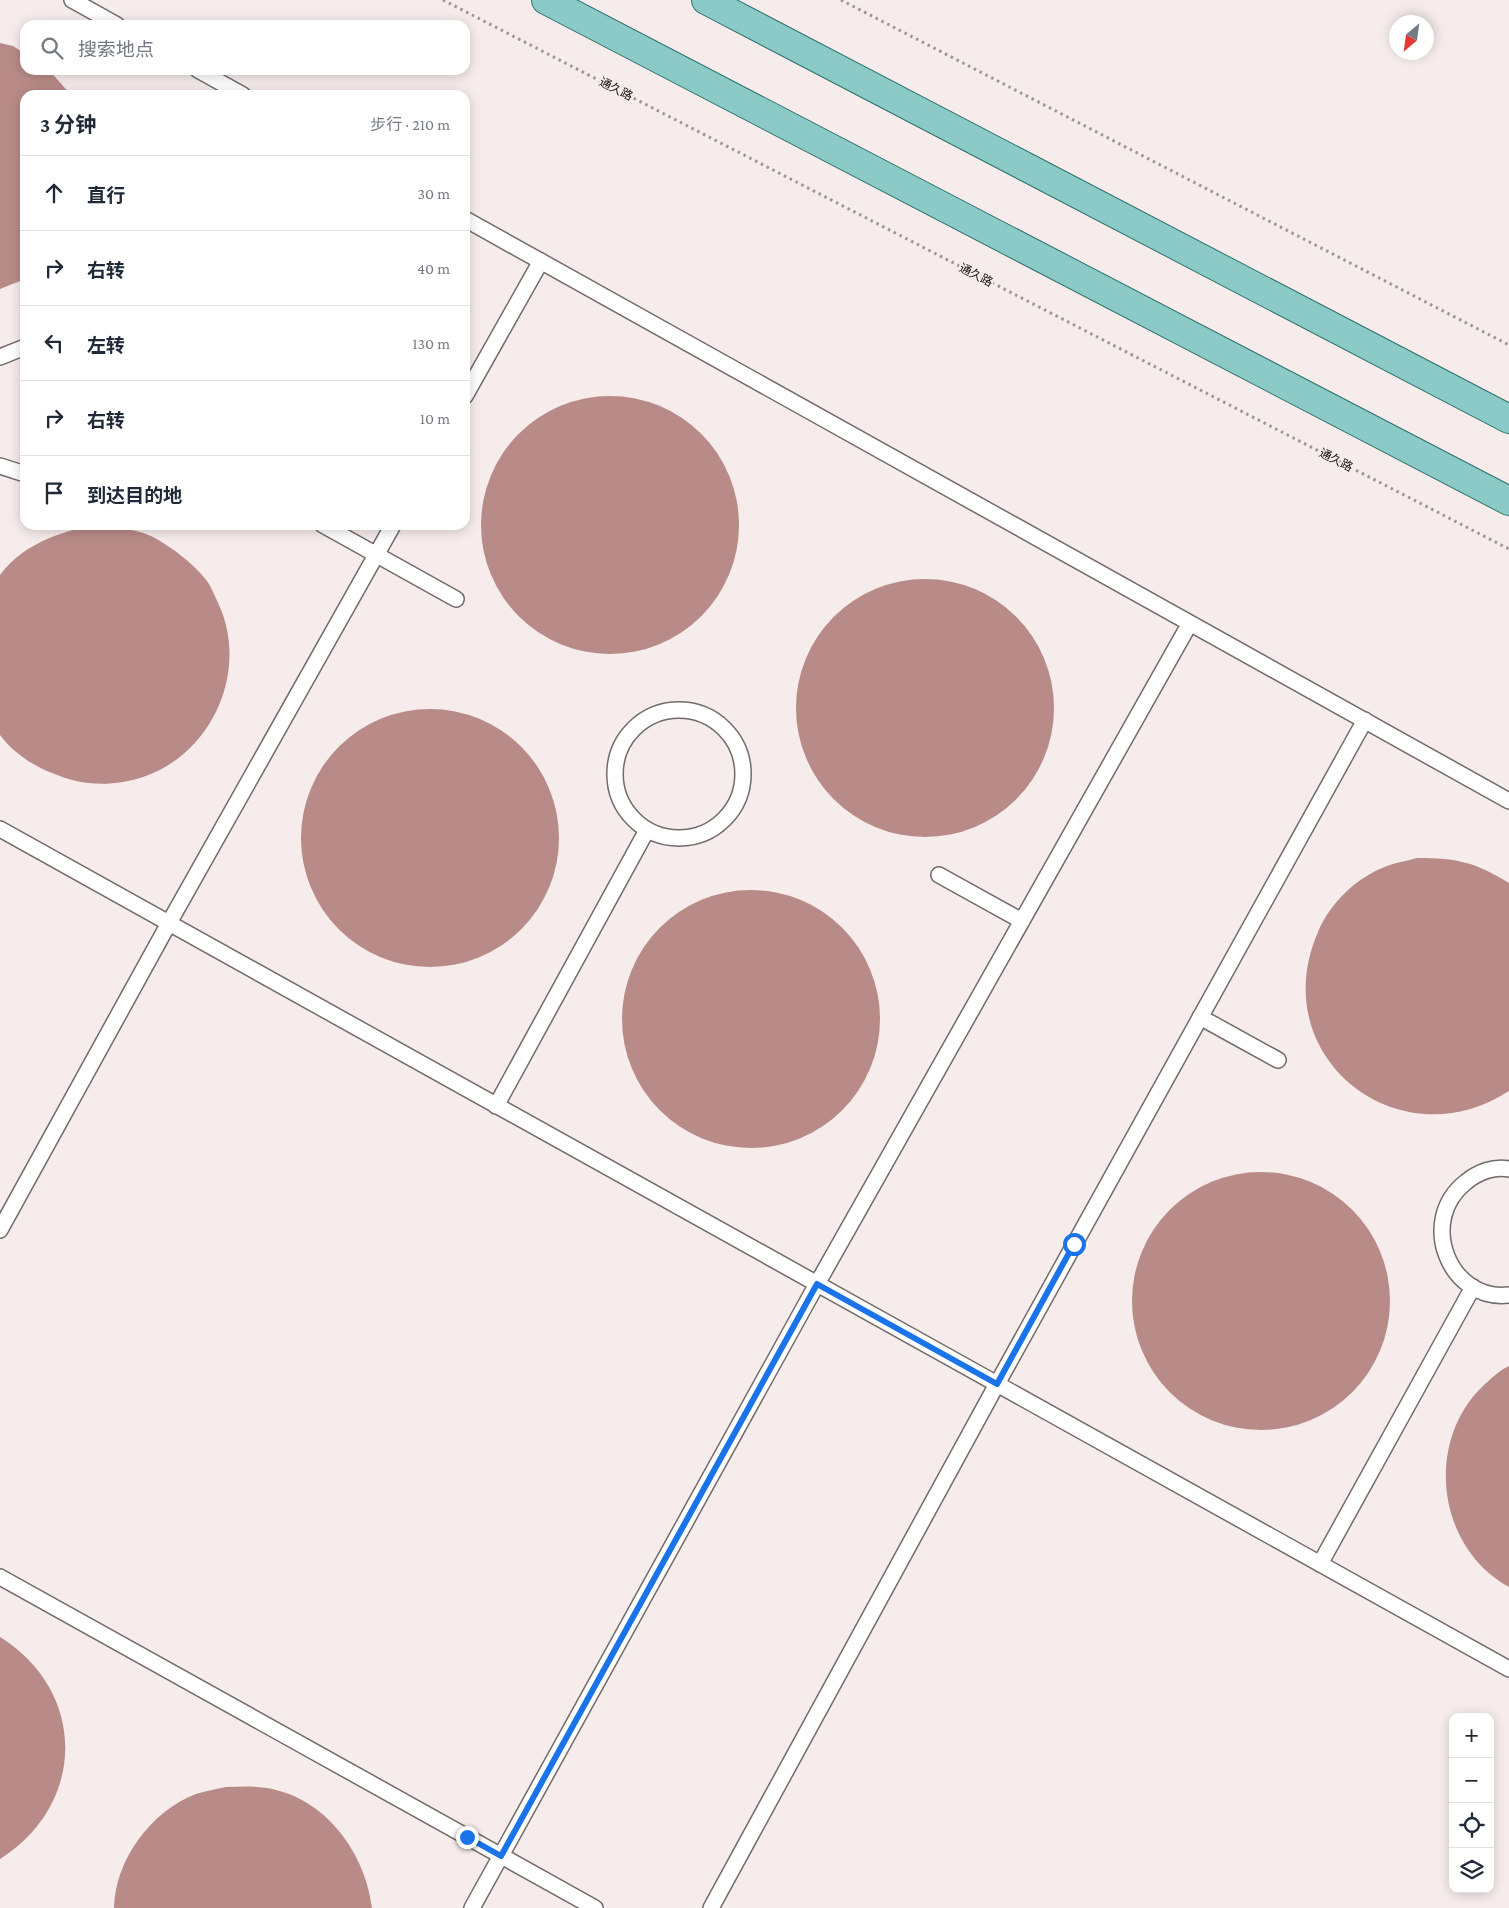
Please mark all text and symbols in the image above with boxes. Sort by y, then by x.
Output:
north arrow [1389,15,1434,60]
search box [20,20,470,75]
icon: search [38,34,66,62]
text: 搜索地点 [78,39,154,60]
street label: 通久路 [597,75,635,103]
text: 3 分钟 [40,113,96,137]
text: 步行 · 210 m [370,116,450,133]
icon: ahead [40,179,68,207]
text: 直行 [87,185,125,206]
text: 30 m [418,185,450,202]
icon: right [40,254,68,282]
text: 右转 [87,260,125,281]
text: 40 m [417,260,450,277]
street label: 通久路 [957,261,995,289]
icon: left [40,329,68,357]
text: 左转 [87,335,125,356]
text: 130 m [412,335,450,352]
icon: right [40,404,68,432]
text: 右转 [87,410,125,431]
text: 10 m [420,410,450,427]
street label: 通久路 [1317,446,1355,474]
icon: arrive [40,479,68,507]
text: 到达目的地 [87,485,182,506]
route start [1063,1233,1086,1256]
map controls [1449,1713,1494,1893]
button: + [1449,1713,1494,1758]
button: − [1449,1758,1494,1803]
button: locate [1449,1803,1494,1848]
route end [456,1826,479,1849]
button: layers [1449,1848,1494,1893]

